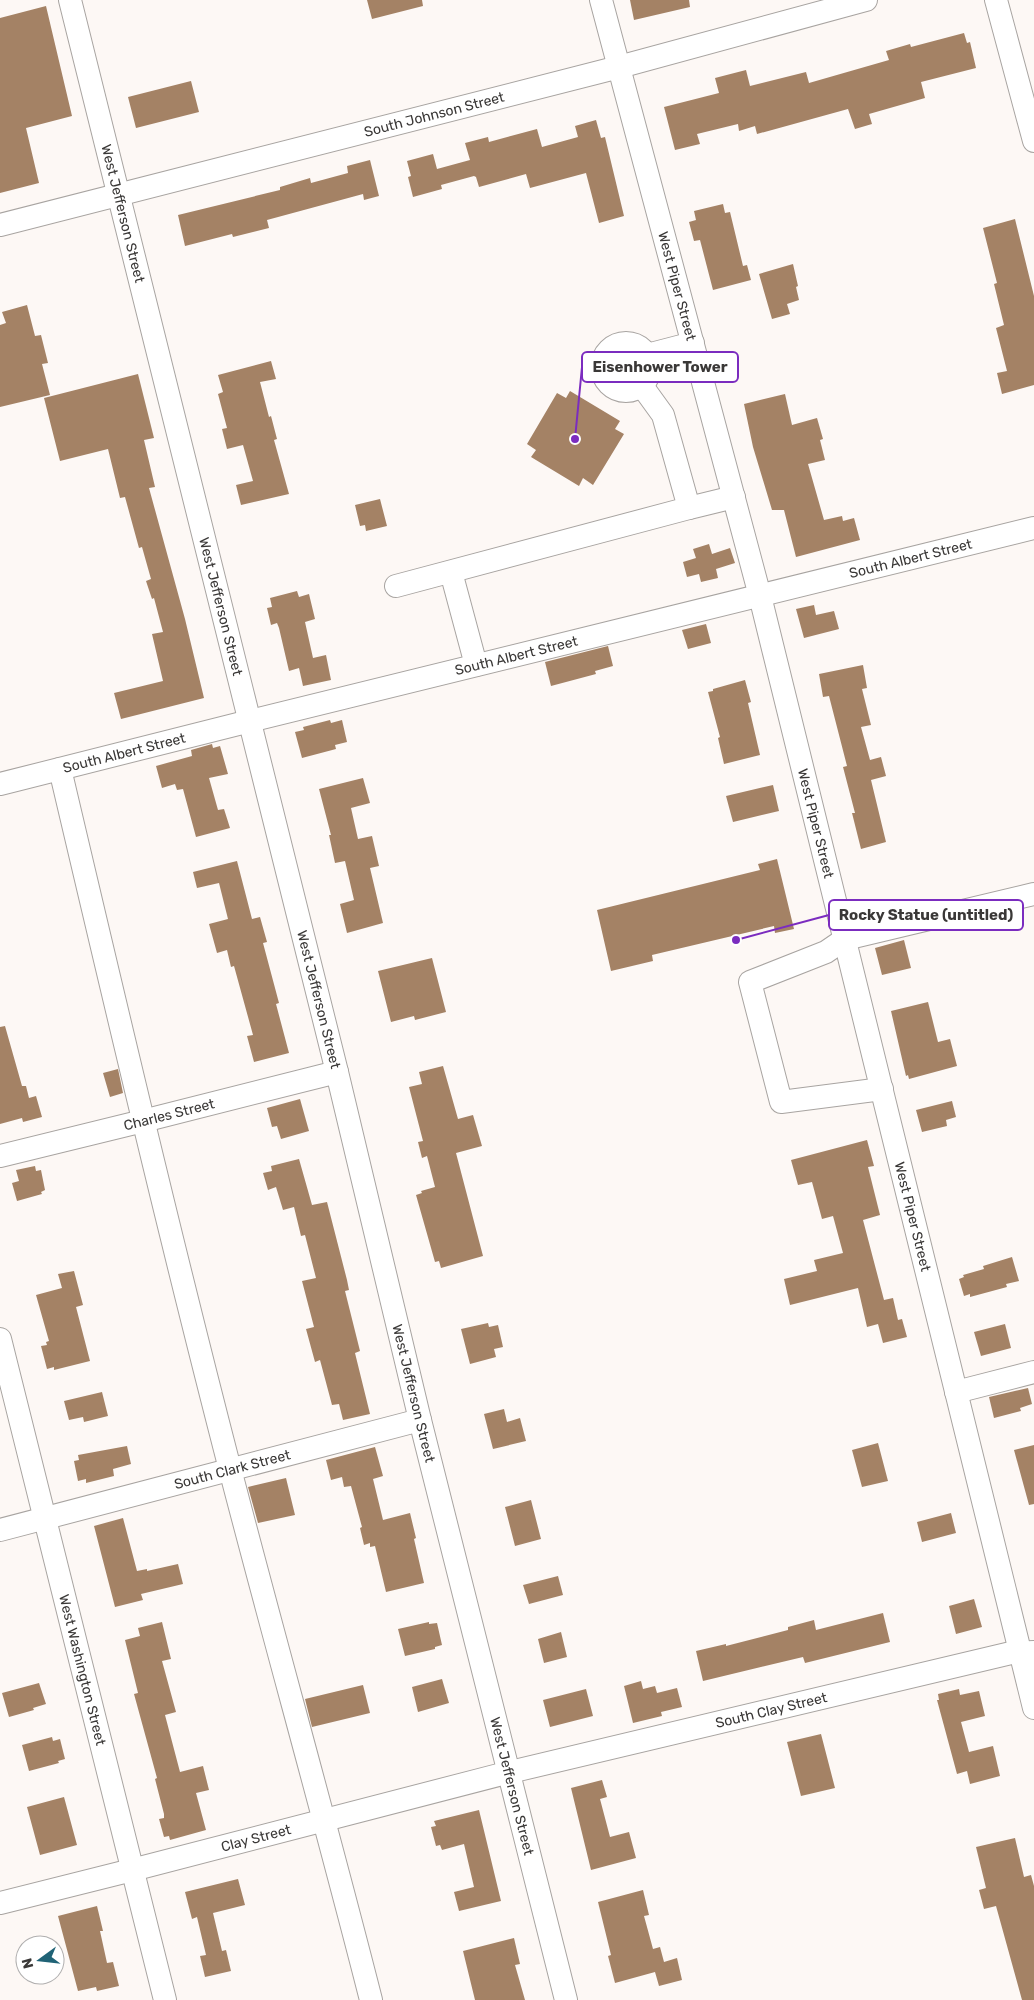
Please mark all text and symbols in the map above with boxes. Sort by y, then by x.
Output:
street label: South Johnson Street [362,88,507,141]
street label: West Jefferson Street [97,143,148,285]
street label: West Piper Street [654,230,700,343]
callout: Eisenhower Tower [582,352,738,382]
text: Eisenhower Tower [592,358,728,376]
street label: South Albert Street [847,535,974,582]
street label: West Jefferson Street [195,536,246,678]
street label: South Albert Street [453,633,580,679]
street label: South Albert Street [61,729,188,777]
street label: West Piper Street [794,767,837,881]
callout: Rocky Statue (untitled) [829,900,1023,930]
text: Rocky Statue (untitled) [839,906,1013,924]
street label: West Jefferson Street [293,929,344,1071]
street label: Charles Street [122,1095,217,1134]
street label: West Piper Street [891,1160,934,1274]
street label: West Jefferson Street [388,1322,438,1465]
street label: South Clark Street [172,1446,293,1493]
street label: West Washington Street [55,1593,109,1748]
street label: South Clay Street [714,1689,829,1732]
street label: West Jefferson Street [486,1715,537,1858]
street label: Clay Street [219,1821,293,1856]
north arrow [15,1935,65,1985]
text: N [18,1956,37,1970]

